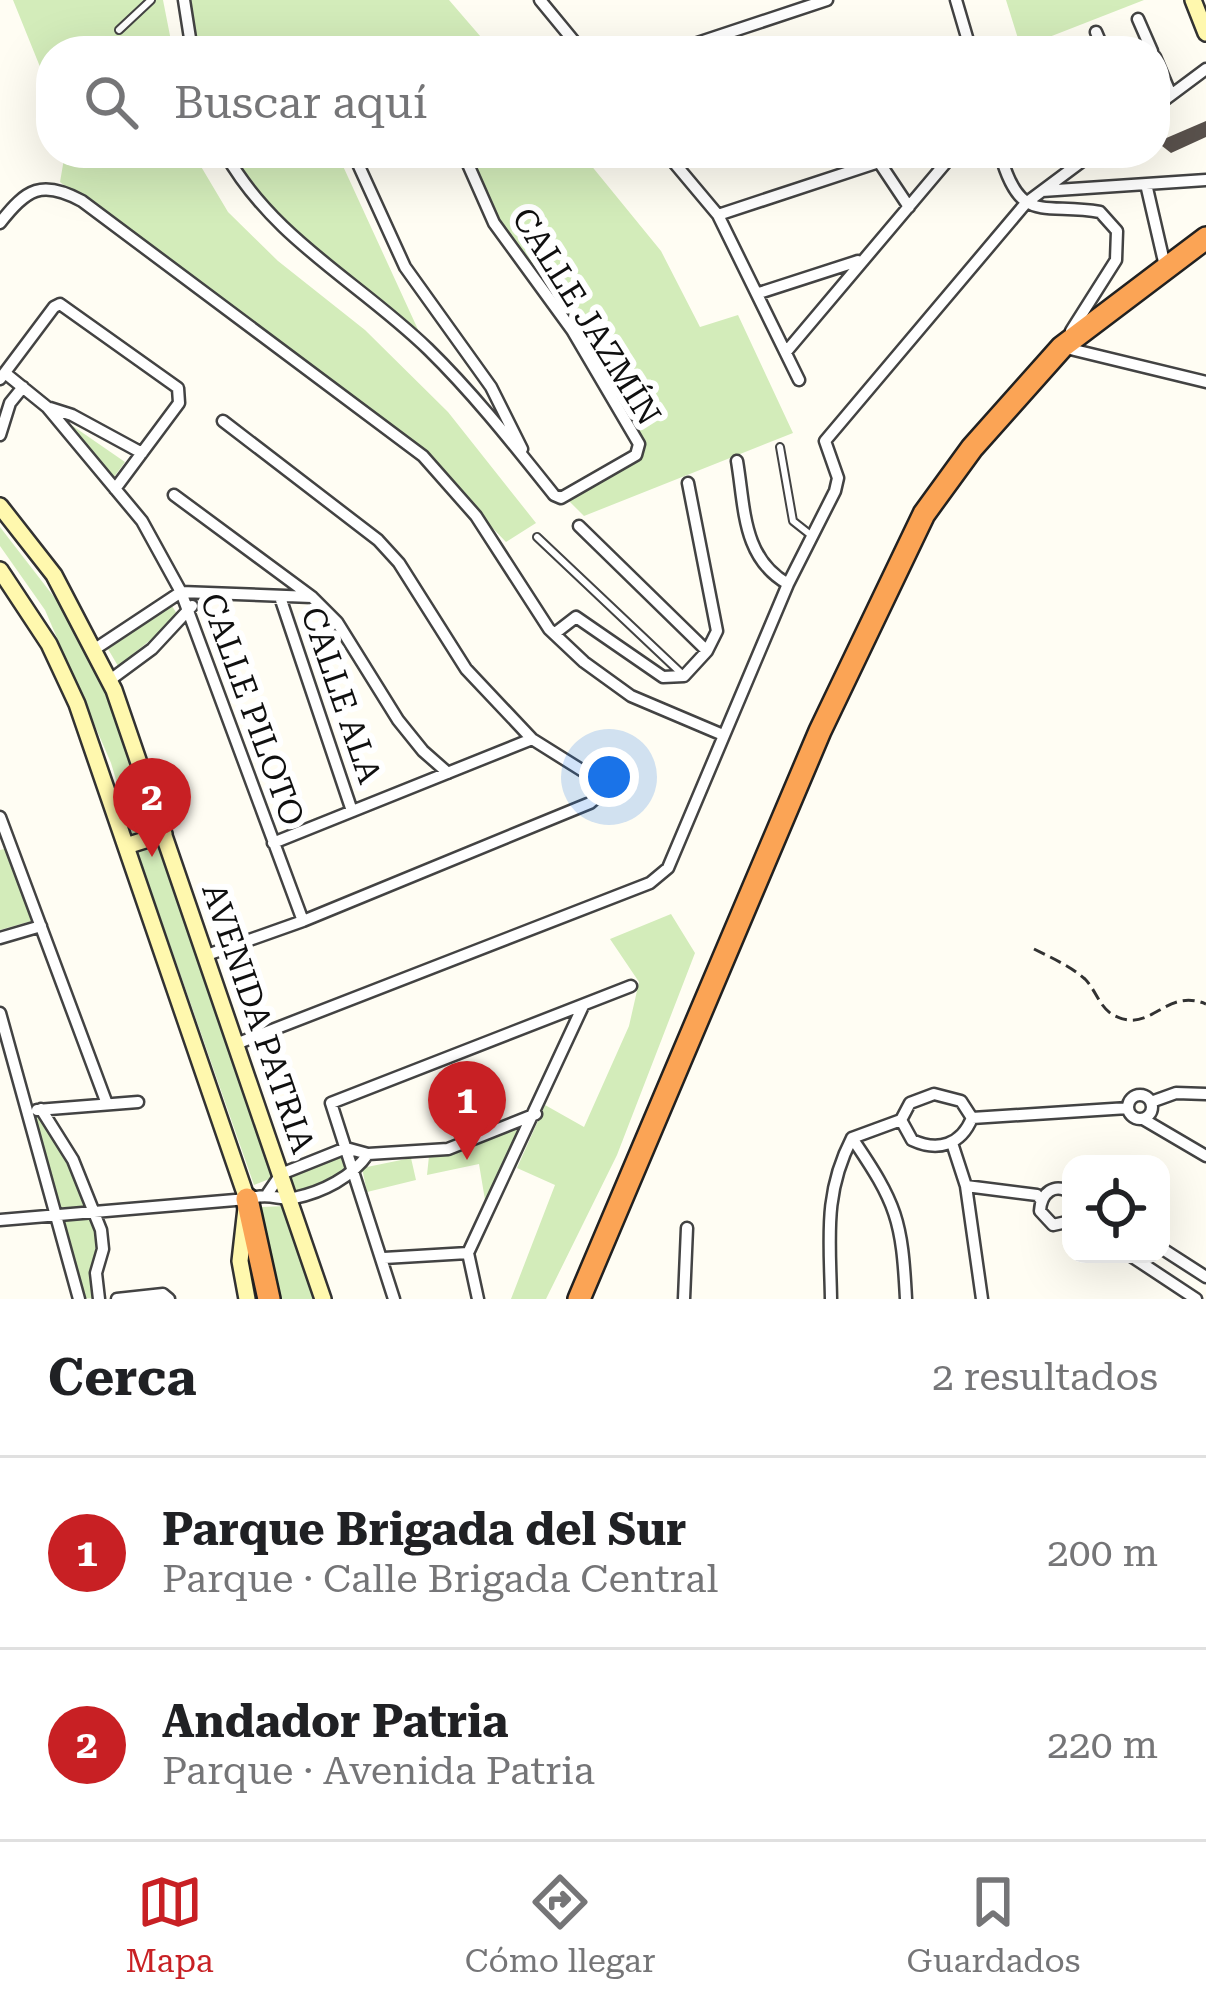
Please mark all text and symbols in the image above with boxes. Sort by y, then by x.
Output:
search box [36,36,1170,168]
icon: search [78,69,144,135]
text: Buscar aquí [174,76,427,129]
street label: CALLE JAZMÍN [504,200,669,432]
street label: CALLE PILOTO [192,588,313,831]
street label: CALLE ALA [293,602,390,788]
your location [579,747,639,807]
pin: 2 [113,758,191,857]
street label: AVENIDA PATRIA [194,878,323,1158]
pin: 1 [428,1061,506,1160]
map controls [1062,1155,1170,1263]
button: locate [1062,1155,1170,1263]
text: Cerca [48,1348,197,1407]
text: 2 resultados [932,1354,1158,1400]
text: Parque Brigada del Sur [162,1503,686,1556]
text: 1 [76,1530,98,1576]
text: 200 m [1047,1530,1158,1576]
text: Parque · Calle Brigada Central [162,1556,718,1602]
text: Andador Patria [162,1695,509,1748]
text: 2 [76,1722,98,1768]
text: 220 m [1047,1722,1158,1768]
text: Parque · Avenida Patria [162,1748,595,1794]
tab: Mapa [125,1869,214,1980]
tab: Cómo llegar [465,1869,655,1980]
tab: Guardados [906,1869,1080,1980]

